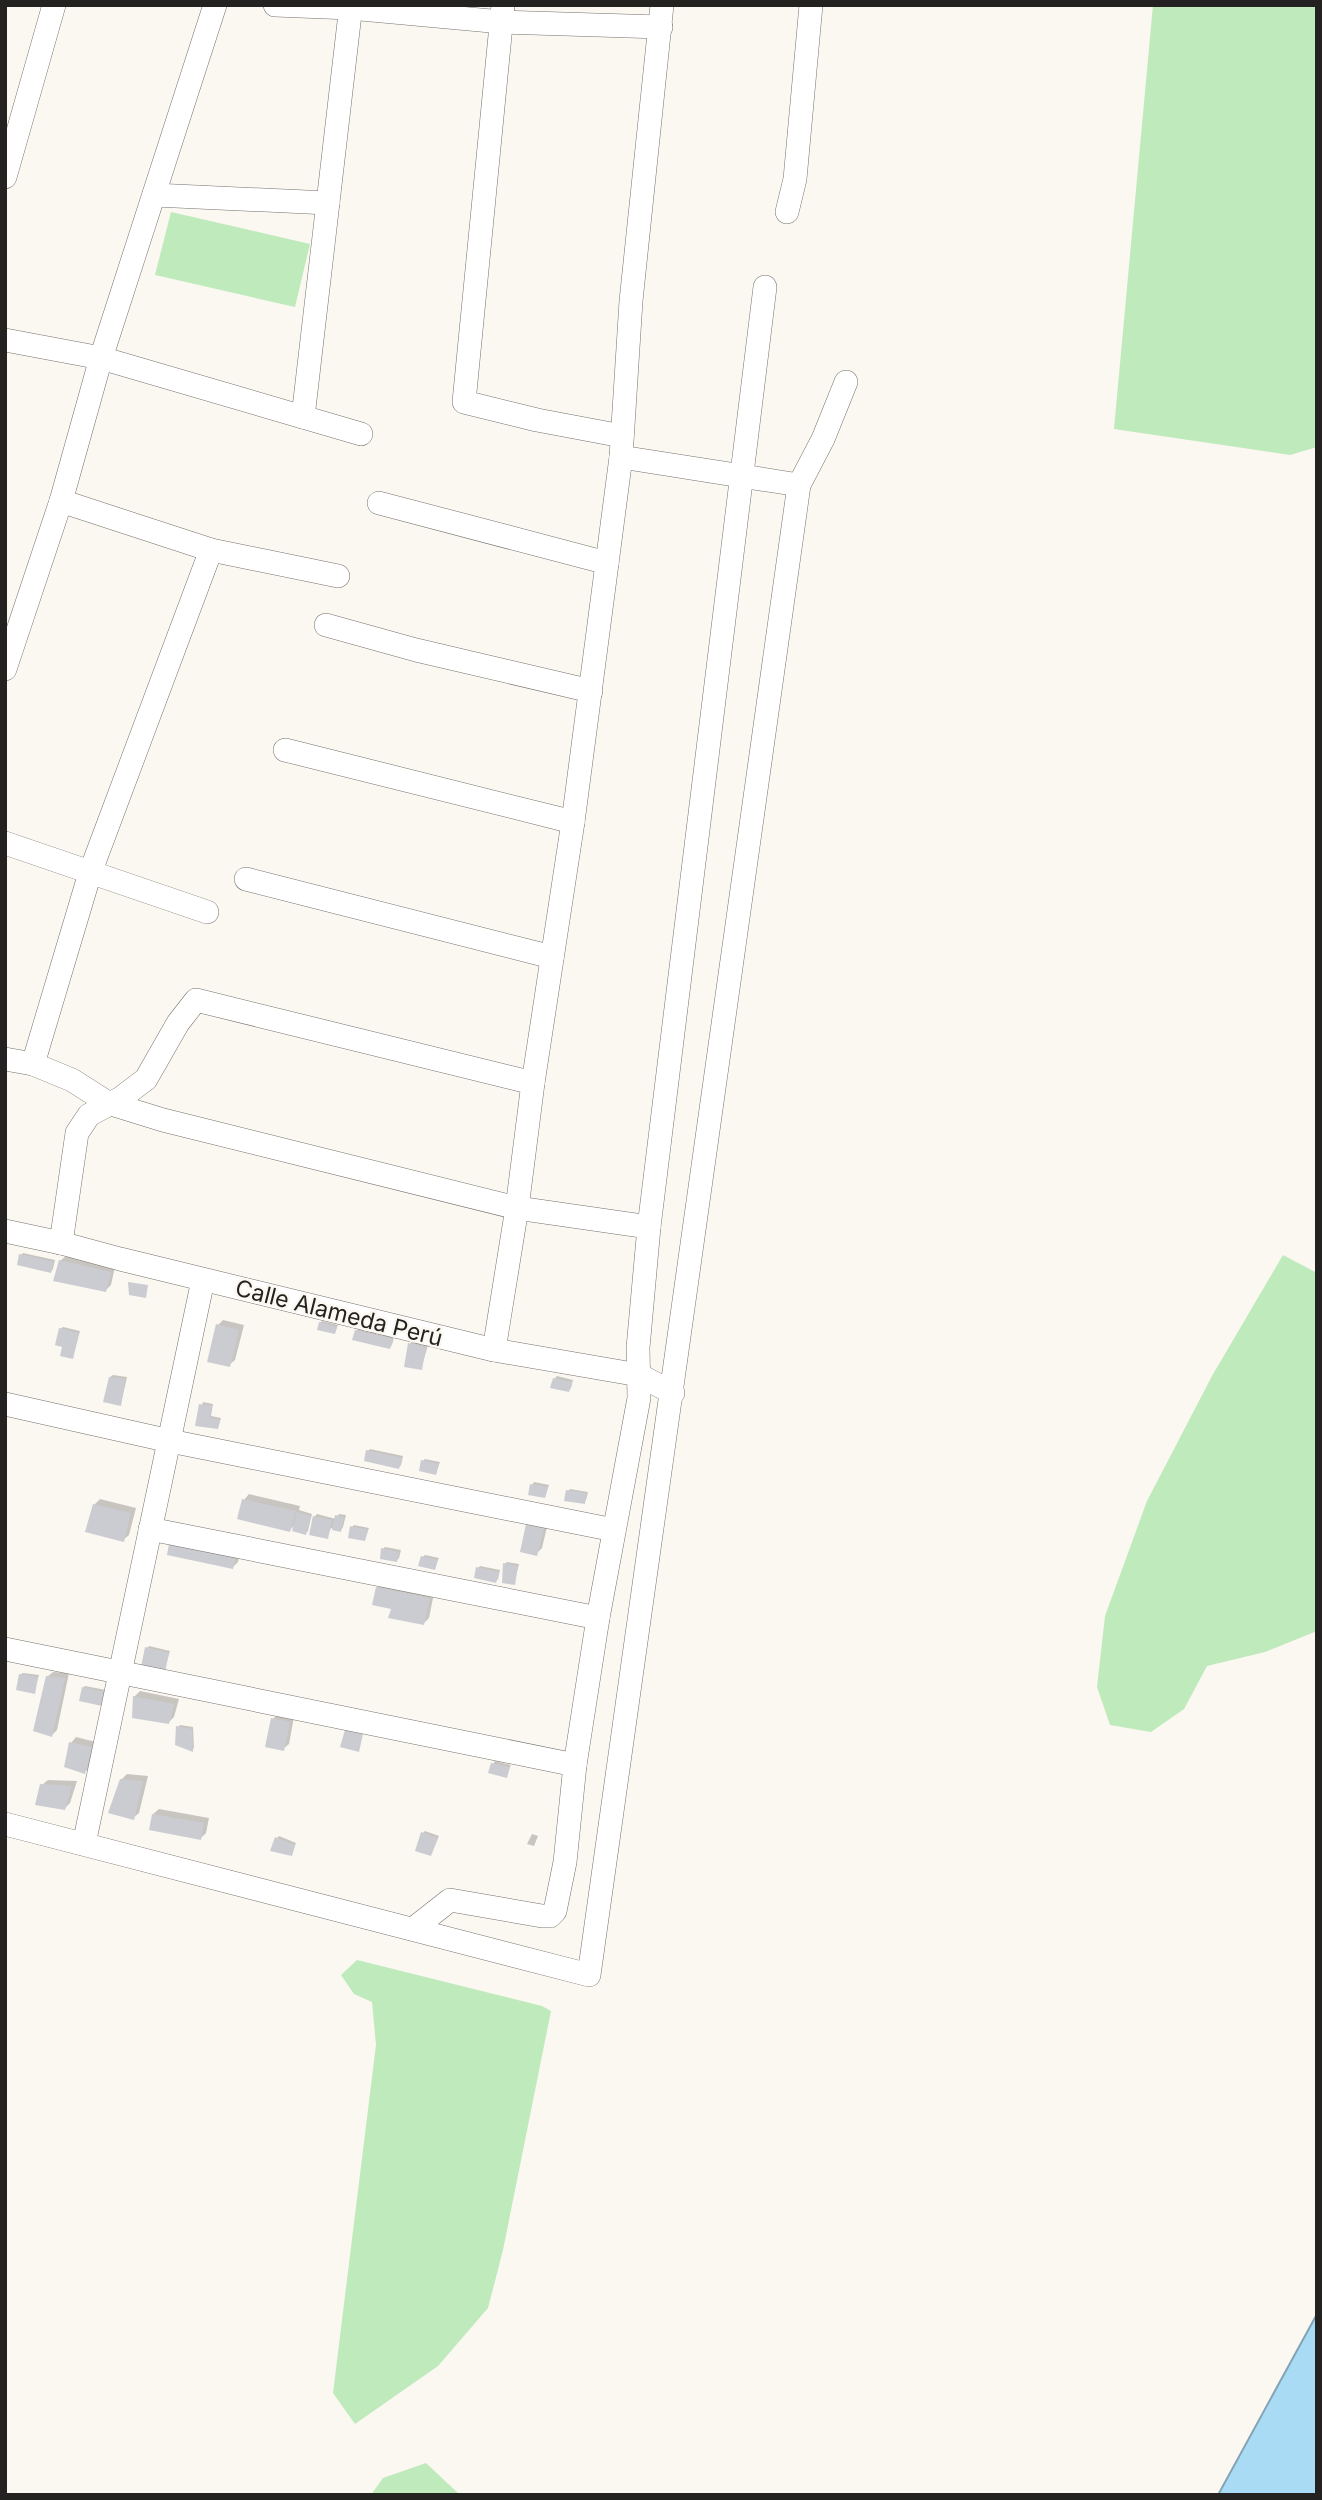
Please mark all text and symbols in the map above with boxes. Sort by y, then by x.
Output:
street label: Calle Alameda Perú [233,1274,445,1352]

